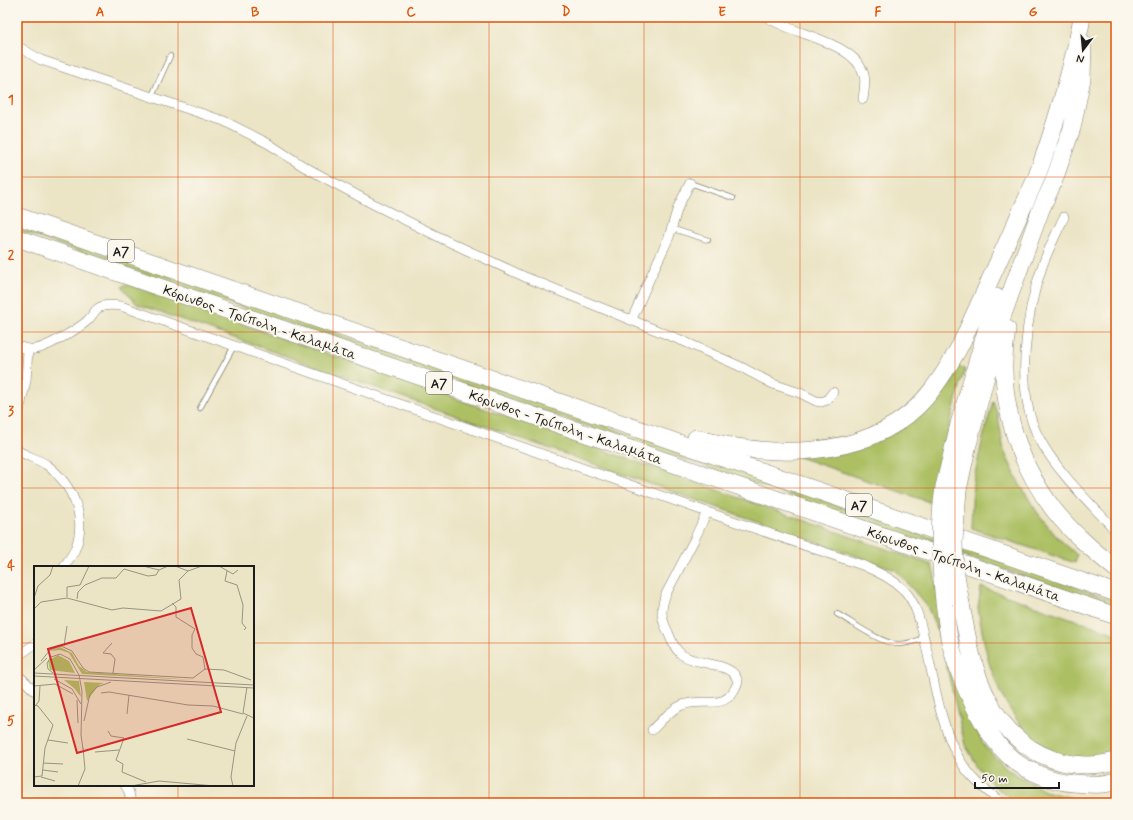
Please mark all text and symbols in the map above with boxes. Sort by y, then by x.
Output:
text: A [96,4,104,21]
text: B [251,4,260,21]
text: C [406,4,416,21]
text: D [562,4,571,21]
text: E [718,4,726,21]
text: F [875,4,882,21]
text: G [1029,4,1038,21]
north arrow [1063,30,1103,70]
text: N [1075,51,1086,66]
text: 1 [8,92,14,109]
road number: Α7 [108,240,134,262]
text: 2 [8,247,15,264]
street label: Κόρινθος - Τρίπολη - Καλαμάτα [161,281,359,365]
road number: Α7 [426,372,452,394]
street label: Κόρινθος - Τρίπολη - Καλαμάτα [467,386,665,470]
text: 3 [8,403,14,420]
road number: Α7 [846,494,872,516]
street label: Κόρινθος - Τρίπολη - Καλαμάτα [865,523,1063,607]
text: 4 [7,558,15,575]
inset map [34,566,254,786]
text: 5 [7,713,15,730]
scale bar [975,764,1059,790]
text: 50 m [981,771,1008,787]

